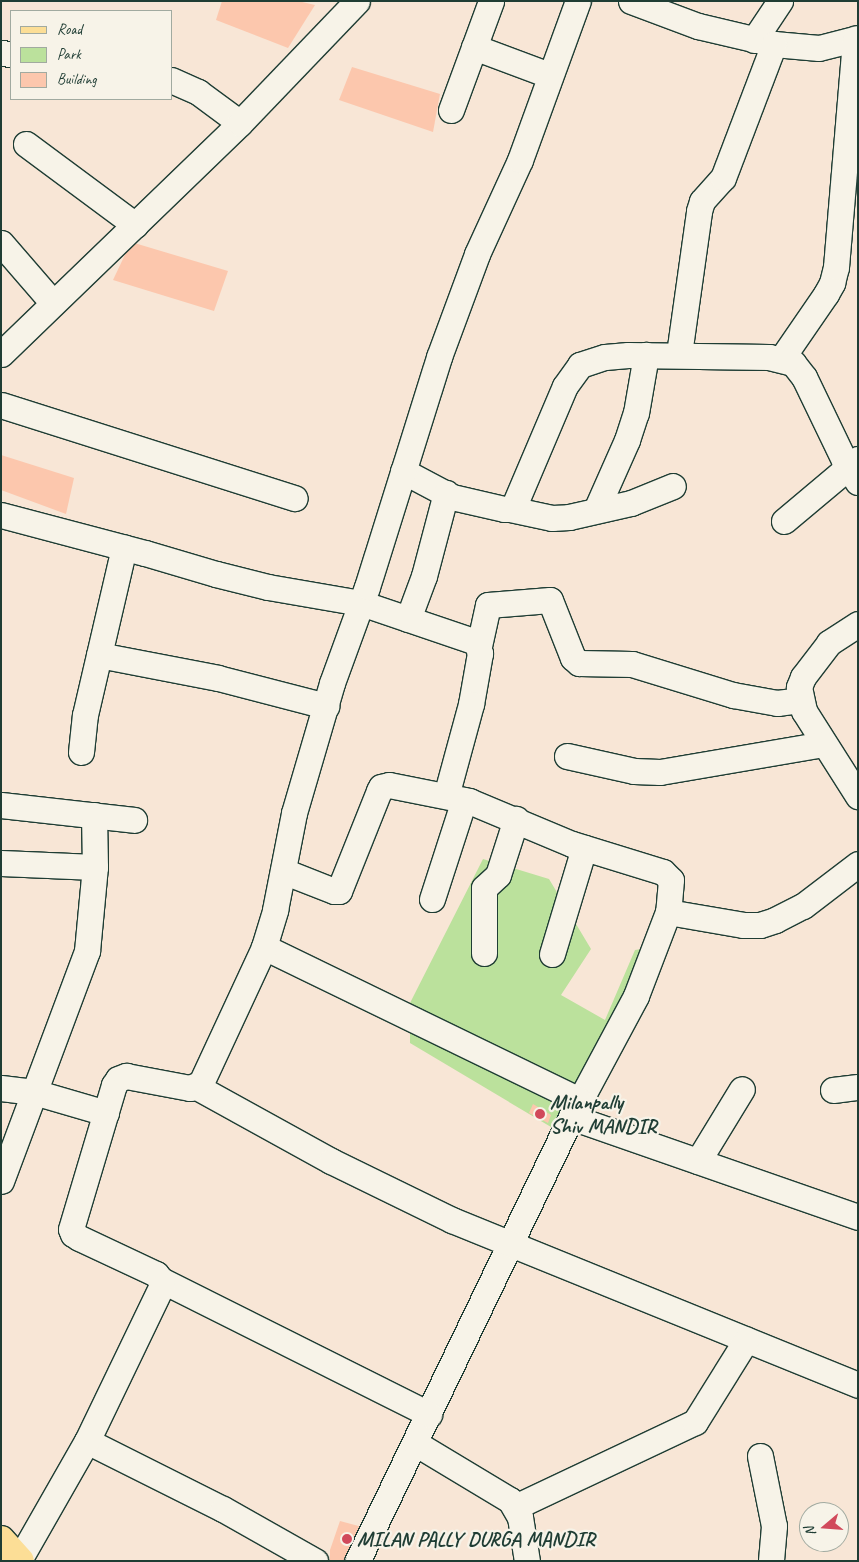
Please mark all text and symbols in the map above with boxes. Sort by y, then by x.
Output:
legend [10,10,172,100]
text: Road [57,20,82,39]
text: Park [57,45,81,64]
text: Building [57,70,96,89]
place label: Milanpally Shiv MANDIR [550,1089,657,1139]
marker: Milanpally Shiv MANDIR [534,1108,546,1120]
north arrow [799,1502,849,1552]
text: N [801,1525,820,1538]
place label: MILAN PALLY DURGA MANDIR [357,1526,596,1552]
marker: MILAN PALLY DURGA MANDIR [341,1533,353,1545]

